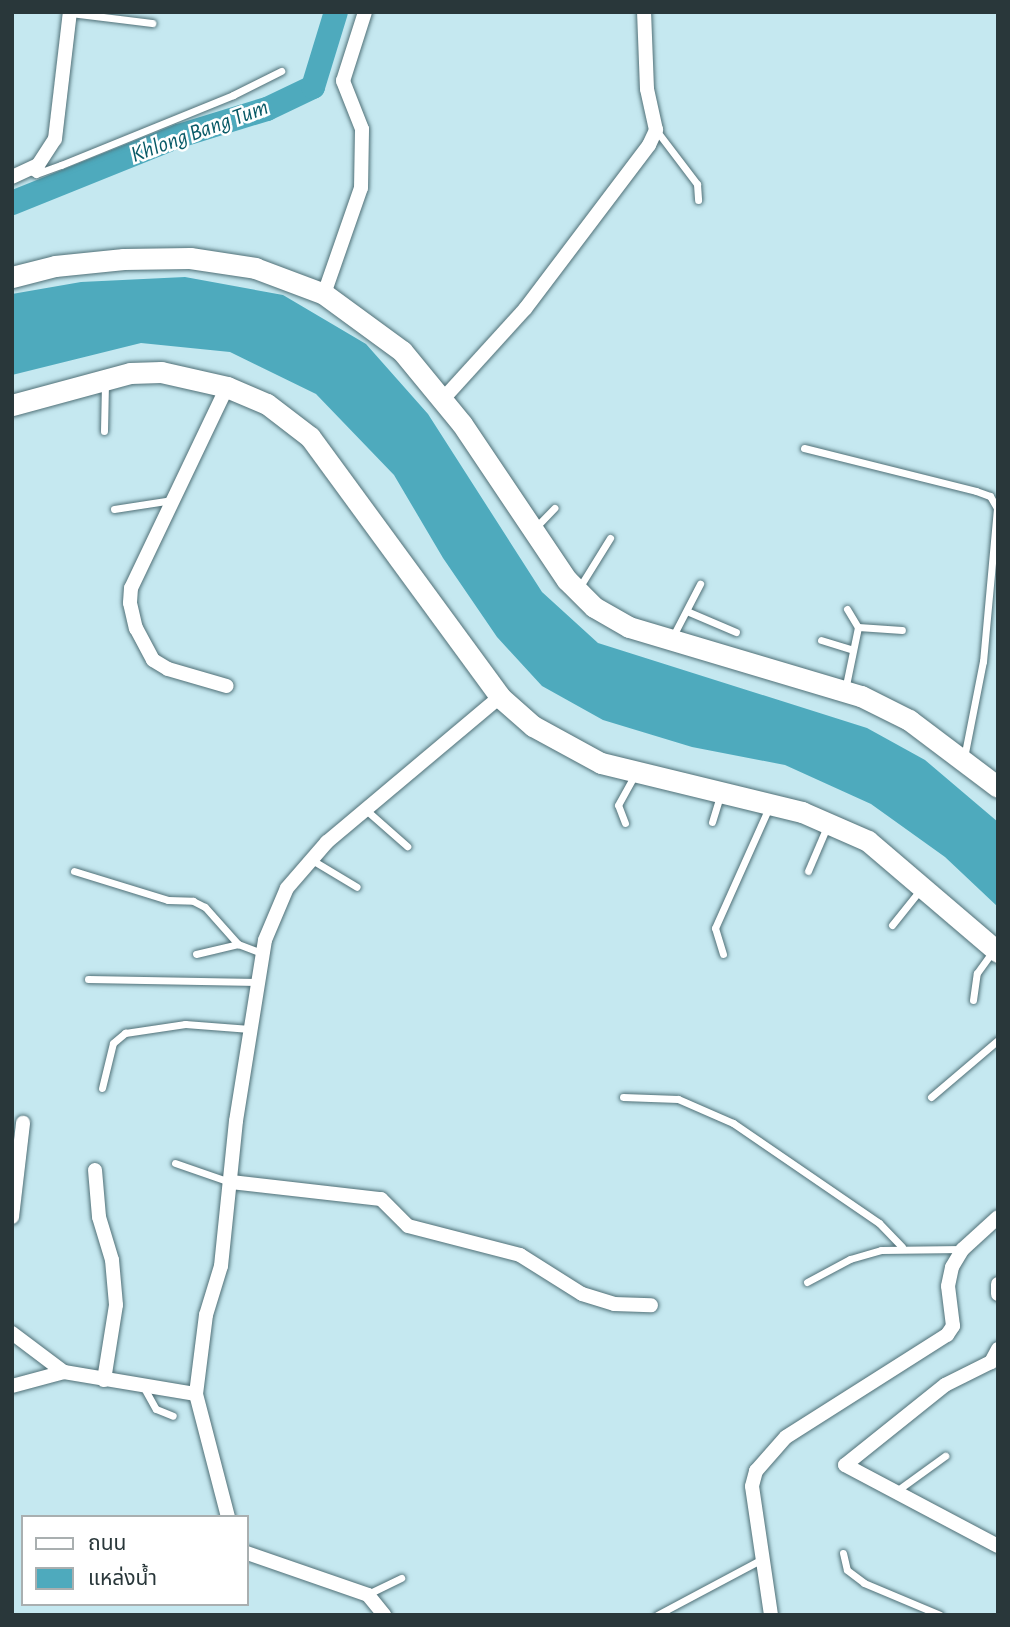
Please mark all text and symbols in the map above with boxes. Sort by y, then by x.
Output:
water label: Khlong Bang Tum [127,94,273,170]
legend [21,1515,248,1606]
text: ถนน [88,1533,126,1554]
text: แหล่งน้ำ [88,1568,157,1589]

